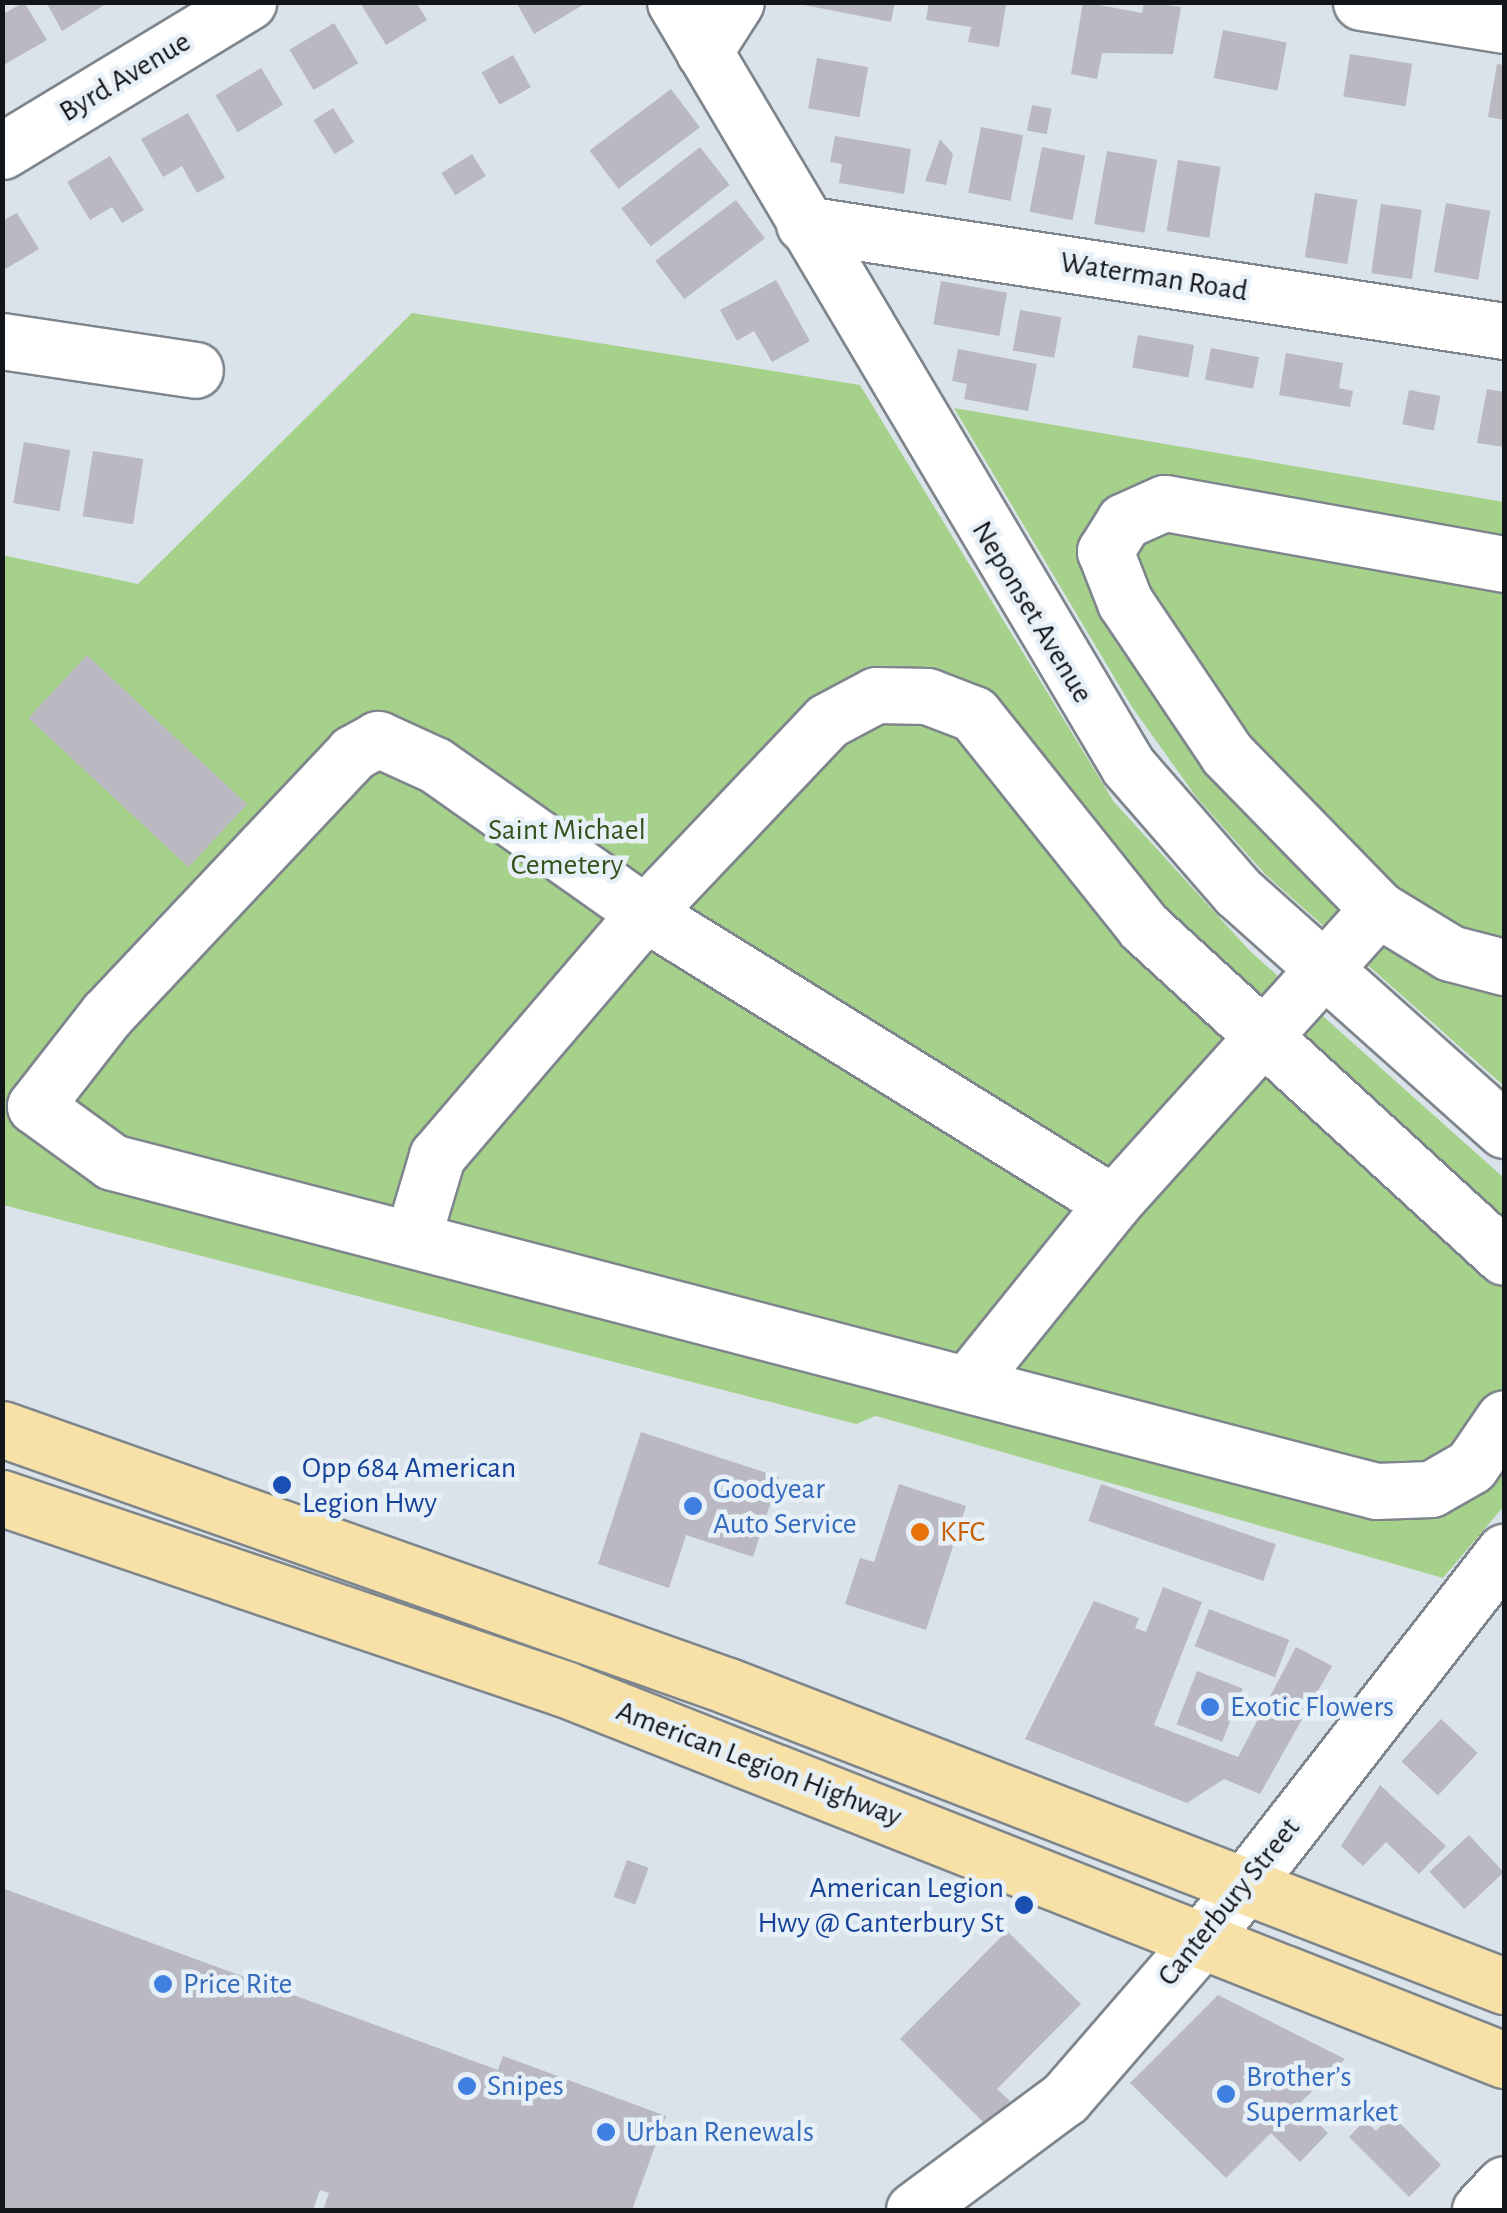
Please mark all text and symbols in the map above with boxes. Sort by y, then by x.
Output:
street label: Byrd Avenue [53,24,197,130]
street label: Waterman Road [1058,244,1250,310]
street label: Neponset Avenue [964,515,1100,709]
park label: Saint Michael Cemetery [488,812,646,882]
place label: Opp 684 American Legion Hwy [302,1450,516,1520]
place label: Goodyear Auto Service [713,1471,857,1542]
marker: Opp 684 American Legion Hwy [271,1474,293,1496]
marker: Goodyear Auto Service [682,1495,704,1517]
place label: KFC [940,1514,985,1550]
marker: KFC [909,1521,931,1543]
place label: Exotic Flowers [1230,1689,1394,1725]
street label: American Legion Highway [611,1693,907,1835]
marker: Exotic Flowers [1199,1696,1221,1718]
street label: Canterbury Street [1150,1811,1308,1993]
place label: American Legion Hwy @ Canterbury St [757,1870,1004,1940]
marker: American Legion Hwy @ Canterbury St [1013,1894,1035,1916]
place label: Price Rite [183,1966,292,2002]
marker: Price Rite [152,1973,174,1995]
place label: Brother’s Supermarket [1246,2059,1398,2130]
place label: Snipes [487,2068,564,2104]
marker: Snipes [456,2075,478,2097]
marker: Brother’s Supermarket [1215,2083,1237,2105]
place label: Urban Renewals [626,2114,814,2150]
marker: Urban Renewals [595,2121,617,2143]

